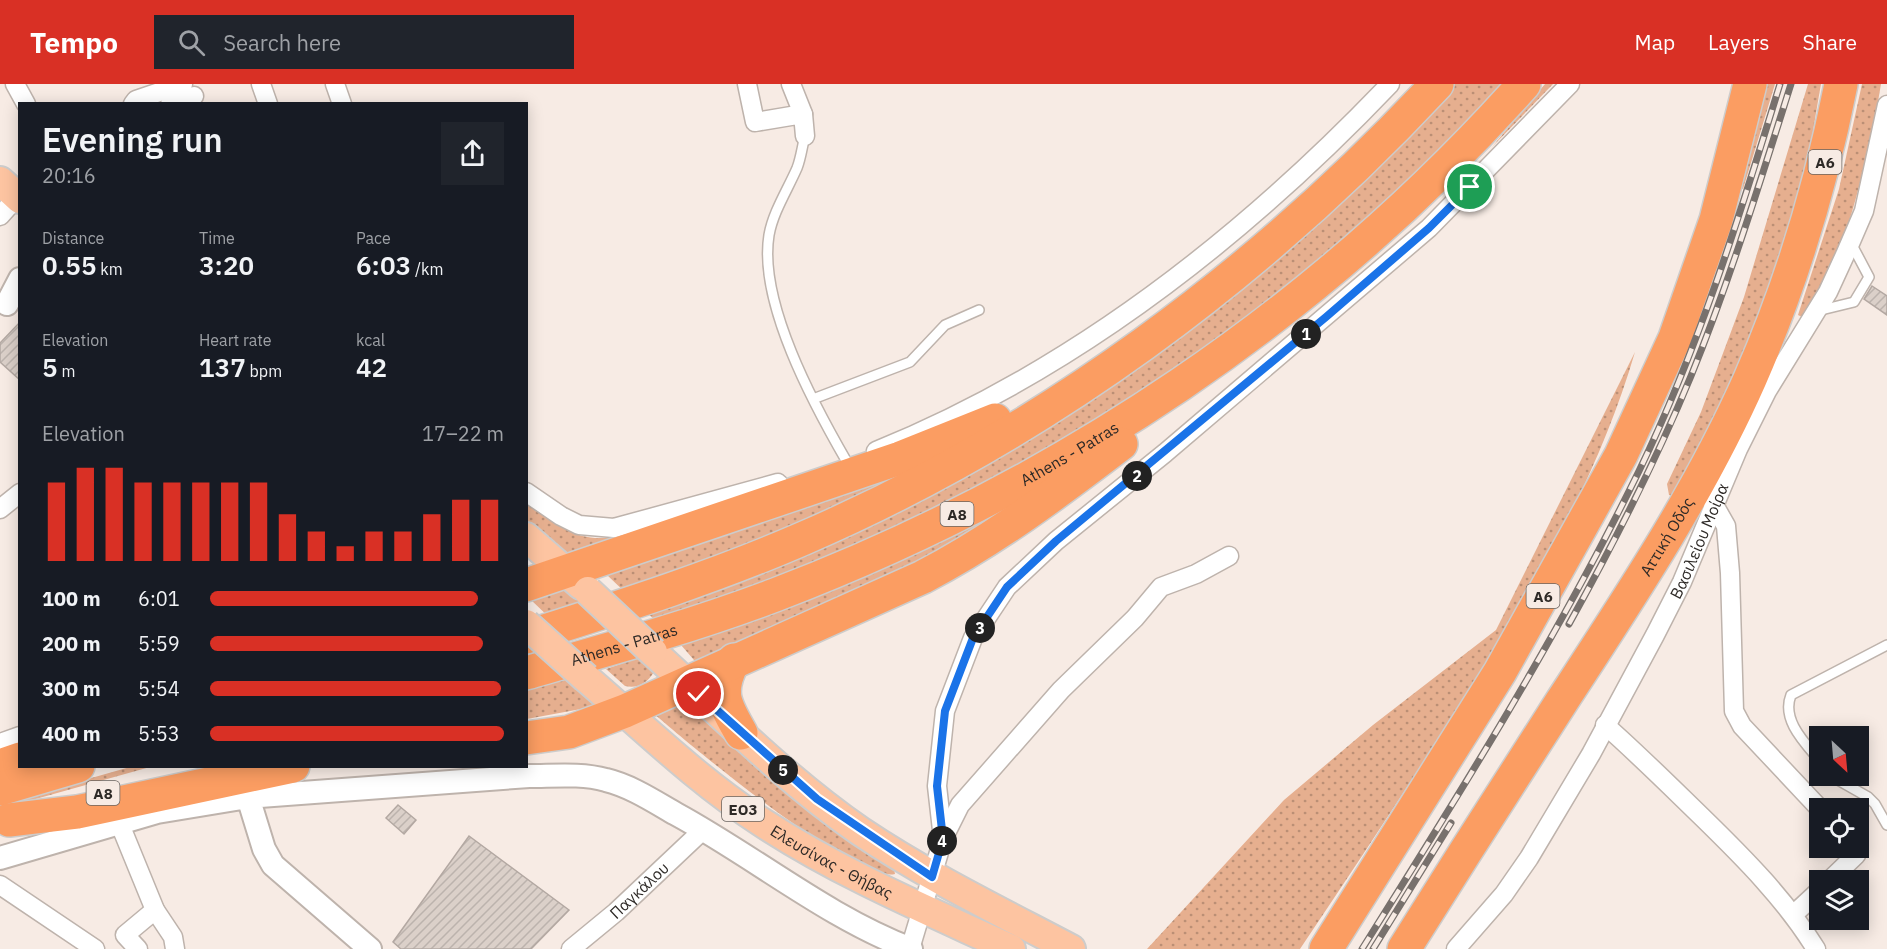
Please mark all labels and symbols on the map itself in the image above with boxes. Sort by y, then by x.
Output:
road number: Α6 [1808,150,1842,174]
pin [1444,161,1495,212]
pin: 1 [1291,319,1321,349]
street label: Athens - Patras [1017,417,1122,490]
pin: 2 [1122,461,1152,491]
street label: Βασιλείου Μοίρα [1665,480,1732,602]
street label: Αττική Οδός [1635,493,1698,580]
road number: Α8 [940,502,974,526]
road number: Α6 [1526,584,1560,608]
pin: 3 [965,613,995,643]
street label: Athens - Patras [568,619,680,670]
pin [673,668,724,719]
north arrow [1809,726,1869,786]
pin: 5 [768,755,798,785]
road number: Α8 [86,781,120,805]
road number: ΕΟ3 [722,797,764,821]
street label: Ελευσίνας - Θήβας [767,820,896,903]
pin: 4 [927,826,957,856]
street label: Παγκάλου [605,858,673,923]

